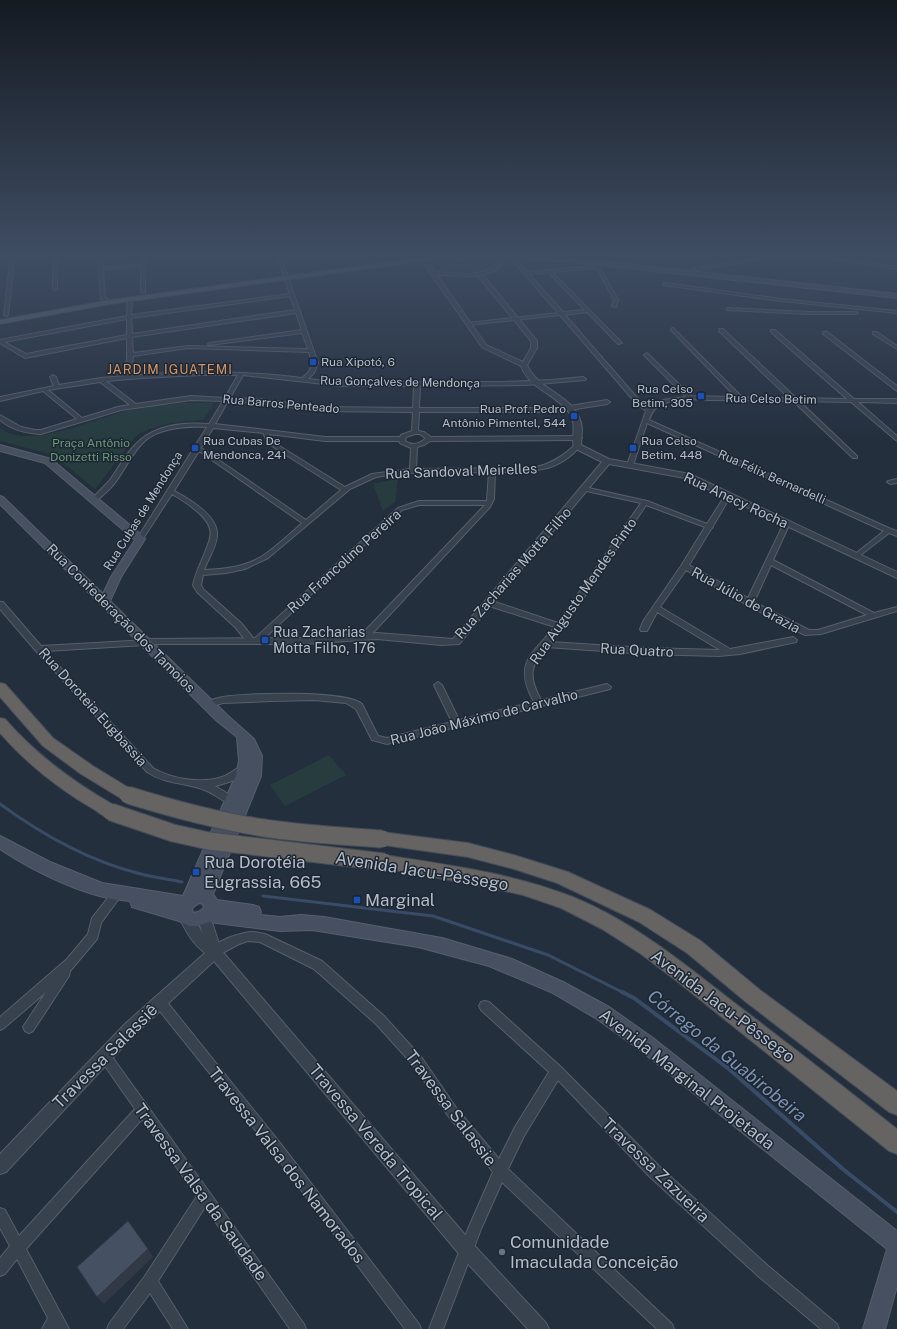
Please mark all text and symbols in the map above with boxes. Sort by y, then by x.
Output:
place label: Rua Xipotó, 6 [321,355,395,369]
marker: Rua Xipotó, 6 [308,357,318,367]
district label: JARDIM IGUATEMI [107,362,233,377]
street label: Rua Gonçalves de Mendonça [320,374,480,390]
place label: Rua Celso Betim, 305 [632,382,693,410]
marker: Rua Celso Betim, 305 [696,391,706,401]
street label: Rua Celso Betim [725,391,817,407]
street label: Rua Barros Penteado [222,392,340,416]
place label: Rua Prof. Pedro Antônio Pimentel, 544 [442,402,566,430]
marker: Rua Prof. Pedro Antônio Pimentel, 544 [569,411,579,421]
place label: Rua Cubas De Mendonca, 241 [203,434,287,462]
place label: Rua Celso Betim, 448 [641,434,703,462]
park label: Praça Antônio Donizetti Risso [50,436,132,464]
marker: Rua Cubas De Mendonca, 241 [190,443,200,453]
marker: Rua Celso Betim, 448 [628,443,638,453]
street label: Rua Félix Bernardelli [716,447,828,507]
street label: Rua Cubas de Mendonça [101,449,185,573]
street label: Rua Sandoval Meirelles [385,460,537,482]
street label: Rua Anecy Rocha [681,469,791,531]
street label: Rua Zacharias Motta Filho [452,504,575,642]
street label: Rua Francolino Pereira [284,506,404,616]
street label: Rua Augusto Mendes Pinto [526,515,640,667]
street label: Rua Confederação dos Tamoios [43,540,199,696]
street label: Rua Júlio de Grazia [689,564,803,636]
place label: Rua Zacharias Motta Filho, 176 [273,624,376,656]
marker: Rua Zacharias Motta Filho, 176 [260,635,270,645]
street label: Rua Quatro [600,640,674,660]
street label: Rua Doroteia Eugbassia [36,645,150,769]
street label: Rua João Máximo de Carvalho [389,686,580,748]
street label: Avenida Jacu-Pêssego [334,847,510,895]
place label: Rua Dorotéia Eugrassia, 665 [204,852,321,892]
marker: Rua Dorotéia Eugrassia, 665 [191,867,201,877]
place label: Marginal [365,890,435,910]
marker: Marginal [352,895,362,905]
street label: Avenida Jacu-Pêssego [647,945,799,1067]
water label: Córrego da Guabirobeira [644,985,811,1126]
street label: Travessa Salassiê [48,999,162,1113]
street label: Avenida Marginal Projetada [595,1004,779,1154]
street label: Travessa Salassie [401,1046,501,1170]
street label: Travessa Vereda Tropical [305,1060,447,1224]
street label: Travessa Valsa dos Namorados [204,1063,370,1267]
street label: Travessa Valsa da Saudade [130,1100,272,1284]
street label: Travessa Zazueira [598,1114,714,1226]
place label: Comunidade Imaculada Conceição [510,1232,678,1272]
marker: Comunidade Imaculada Conceição [497,1247,507,1257]

